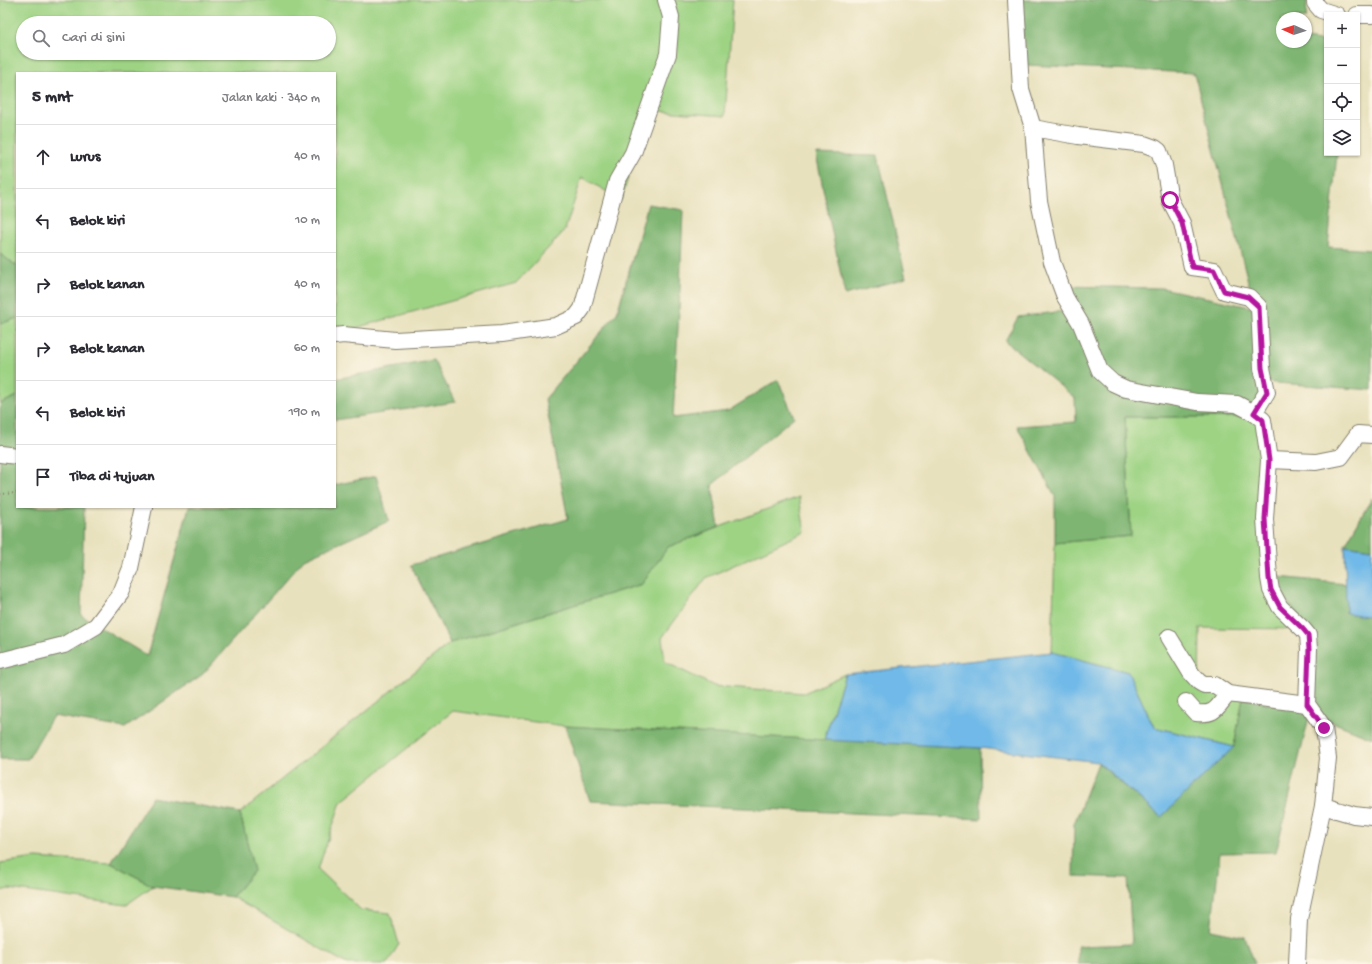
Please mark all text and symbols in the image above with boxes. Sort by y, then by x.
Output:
north arrow [1276,12,1312,48]
map controls [1324,12,1360,156]
button: + [1324,12,1360,48]
search box [16,16,336,60]
icon: search [30,27,52,49]
text: Cari di sini [62,29,125,47]
button: − [1324,48,1360,84]
button: locate [1324,84,1360,120]
text: 5 mnt [32,88,72,108]
text: Jalan kaki · 340 m [222,91,320,106]
button: layers [1324,120,1360,156]
icon: ahead [32,146,54,168]
text: Lurus [70,148,100,166]
text: 40 m [294,149,320,164]
route start [1161,191,1179,209]
icon: left [32,210,54,232]
text: Belok kiri [70,212,125,230]
text: 10 m [295,213,320,228]
icon: right [32,274,54,296]
text: Belok kanan [70,276,144,294]
text: 40 m [294,277,320,292]
icon: right [32,338,54,360]
text: Belok kanan [70,340,144,358]
text: 60 m [294,341,320,356]
icon: left [32,402,54,424]
text: Belok kiri [70,404,125,422]
text: 190 m [289,405,320,420]
icon: arrive [32,466,54,488]
text: Tiba di tujuan [70,468,154,486]
route end [1315,719,1333,737]

